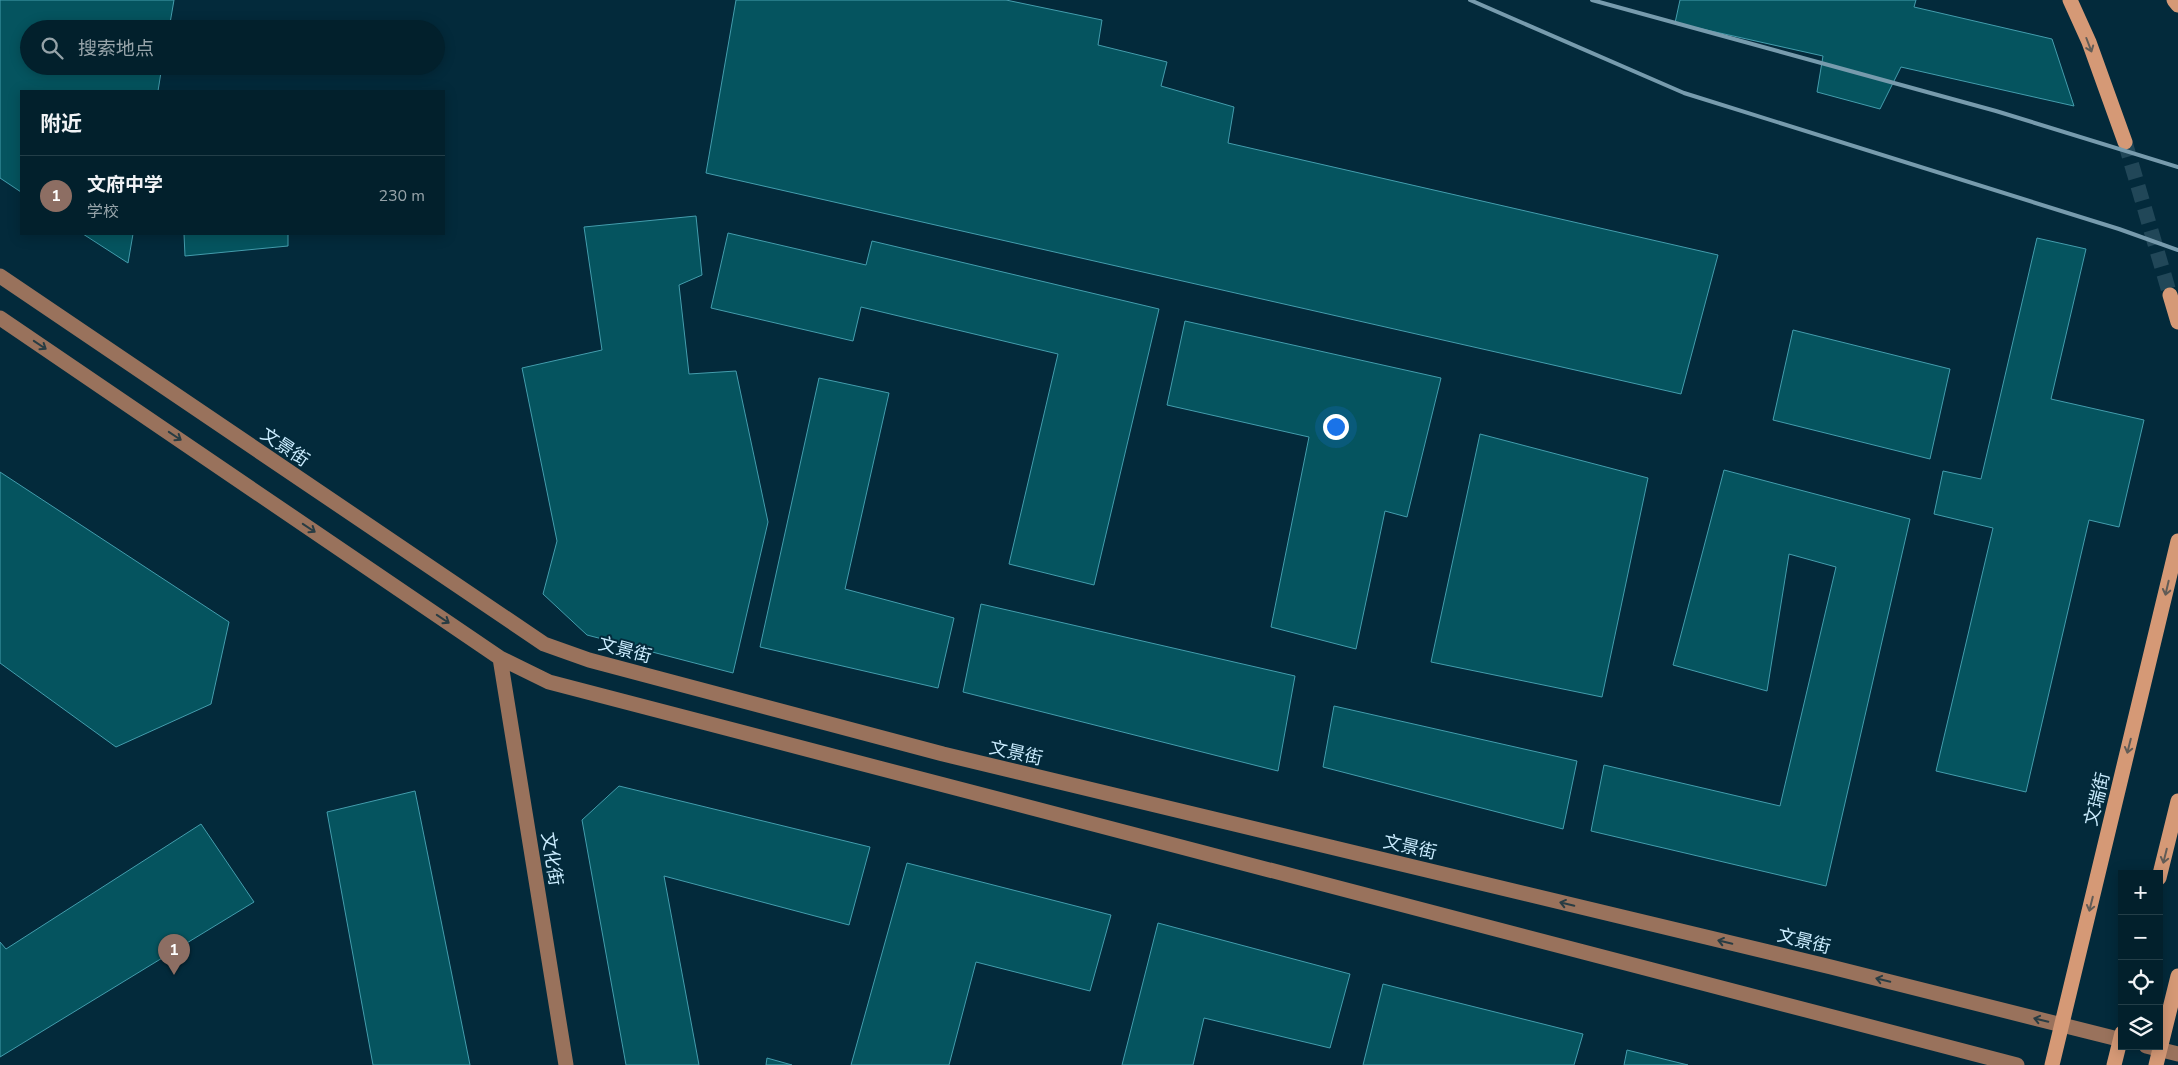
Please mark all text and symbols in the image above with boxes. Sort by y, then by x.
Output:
search box [20,20,445,75]
icon: search [38,34,66,62]
text: 搜索地点 [78,36,154,62]
one-way arrow [2085,37,2095,52]
text: 附近 [40,110,82,138]
text: 文府中学 [87,172,163,198]
text: 1 [51,185,61,207]
text: 230 m [378,185,425,207]
text: 学校 [87,201,119,223]
one-way arrow [33,340,47,350]
your location [1323,414,1349,440]
street label: 文景街 [256,422,314,472]
one-way arrow [167,432,181,442]
one-way arrow [302,523,316,533]
one-way arrow [2162,580,2171,596]
one-way arrow [436,614,450,624]
street label: 文景街 [596,631,654,669]
street label: 文景街 [987,735,1045,771]
one-way arrow [2124,738,2133,754]
street label: 文瑞街 [2079,770,2115,828]
street label: 文景街 [1381,829,1439,865]
street label: 文化街 [536,830,568,888]
one-way arrow [2159,848,2169,864]
map controls [2118,870,2163,1050]
button: + [2118,870,2163,915]
one-way arrow [2086,896,2095,912]
one-way arrow [1559,899,1575,908]
button: − [2118,915,2163,960]
street label: 文景街 [1775,923,1833,959]
pin: 1 [158,934,190,975]
one-way arrow [1717,937,1733,946]
button: locate [2118,960,2163,1005]
one-way arrow [1875,975,1891,984]
button: layers [2118,1005,2163,1050]
one-way arrow [2033,1015,2049,1024]

